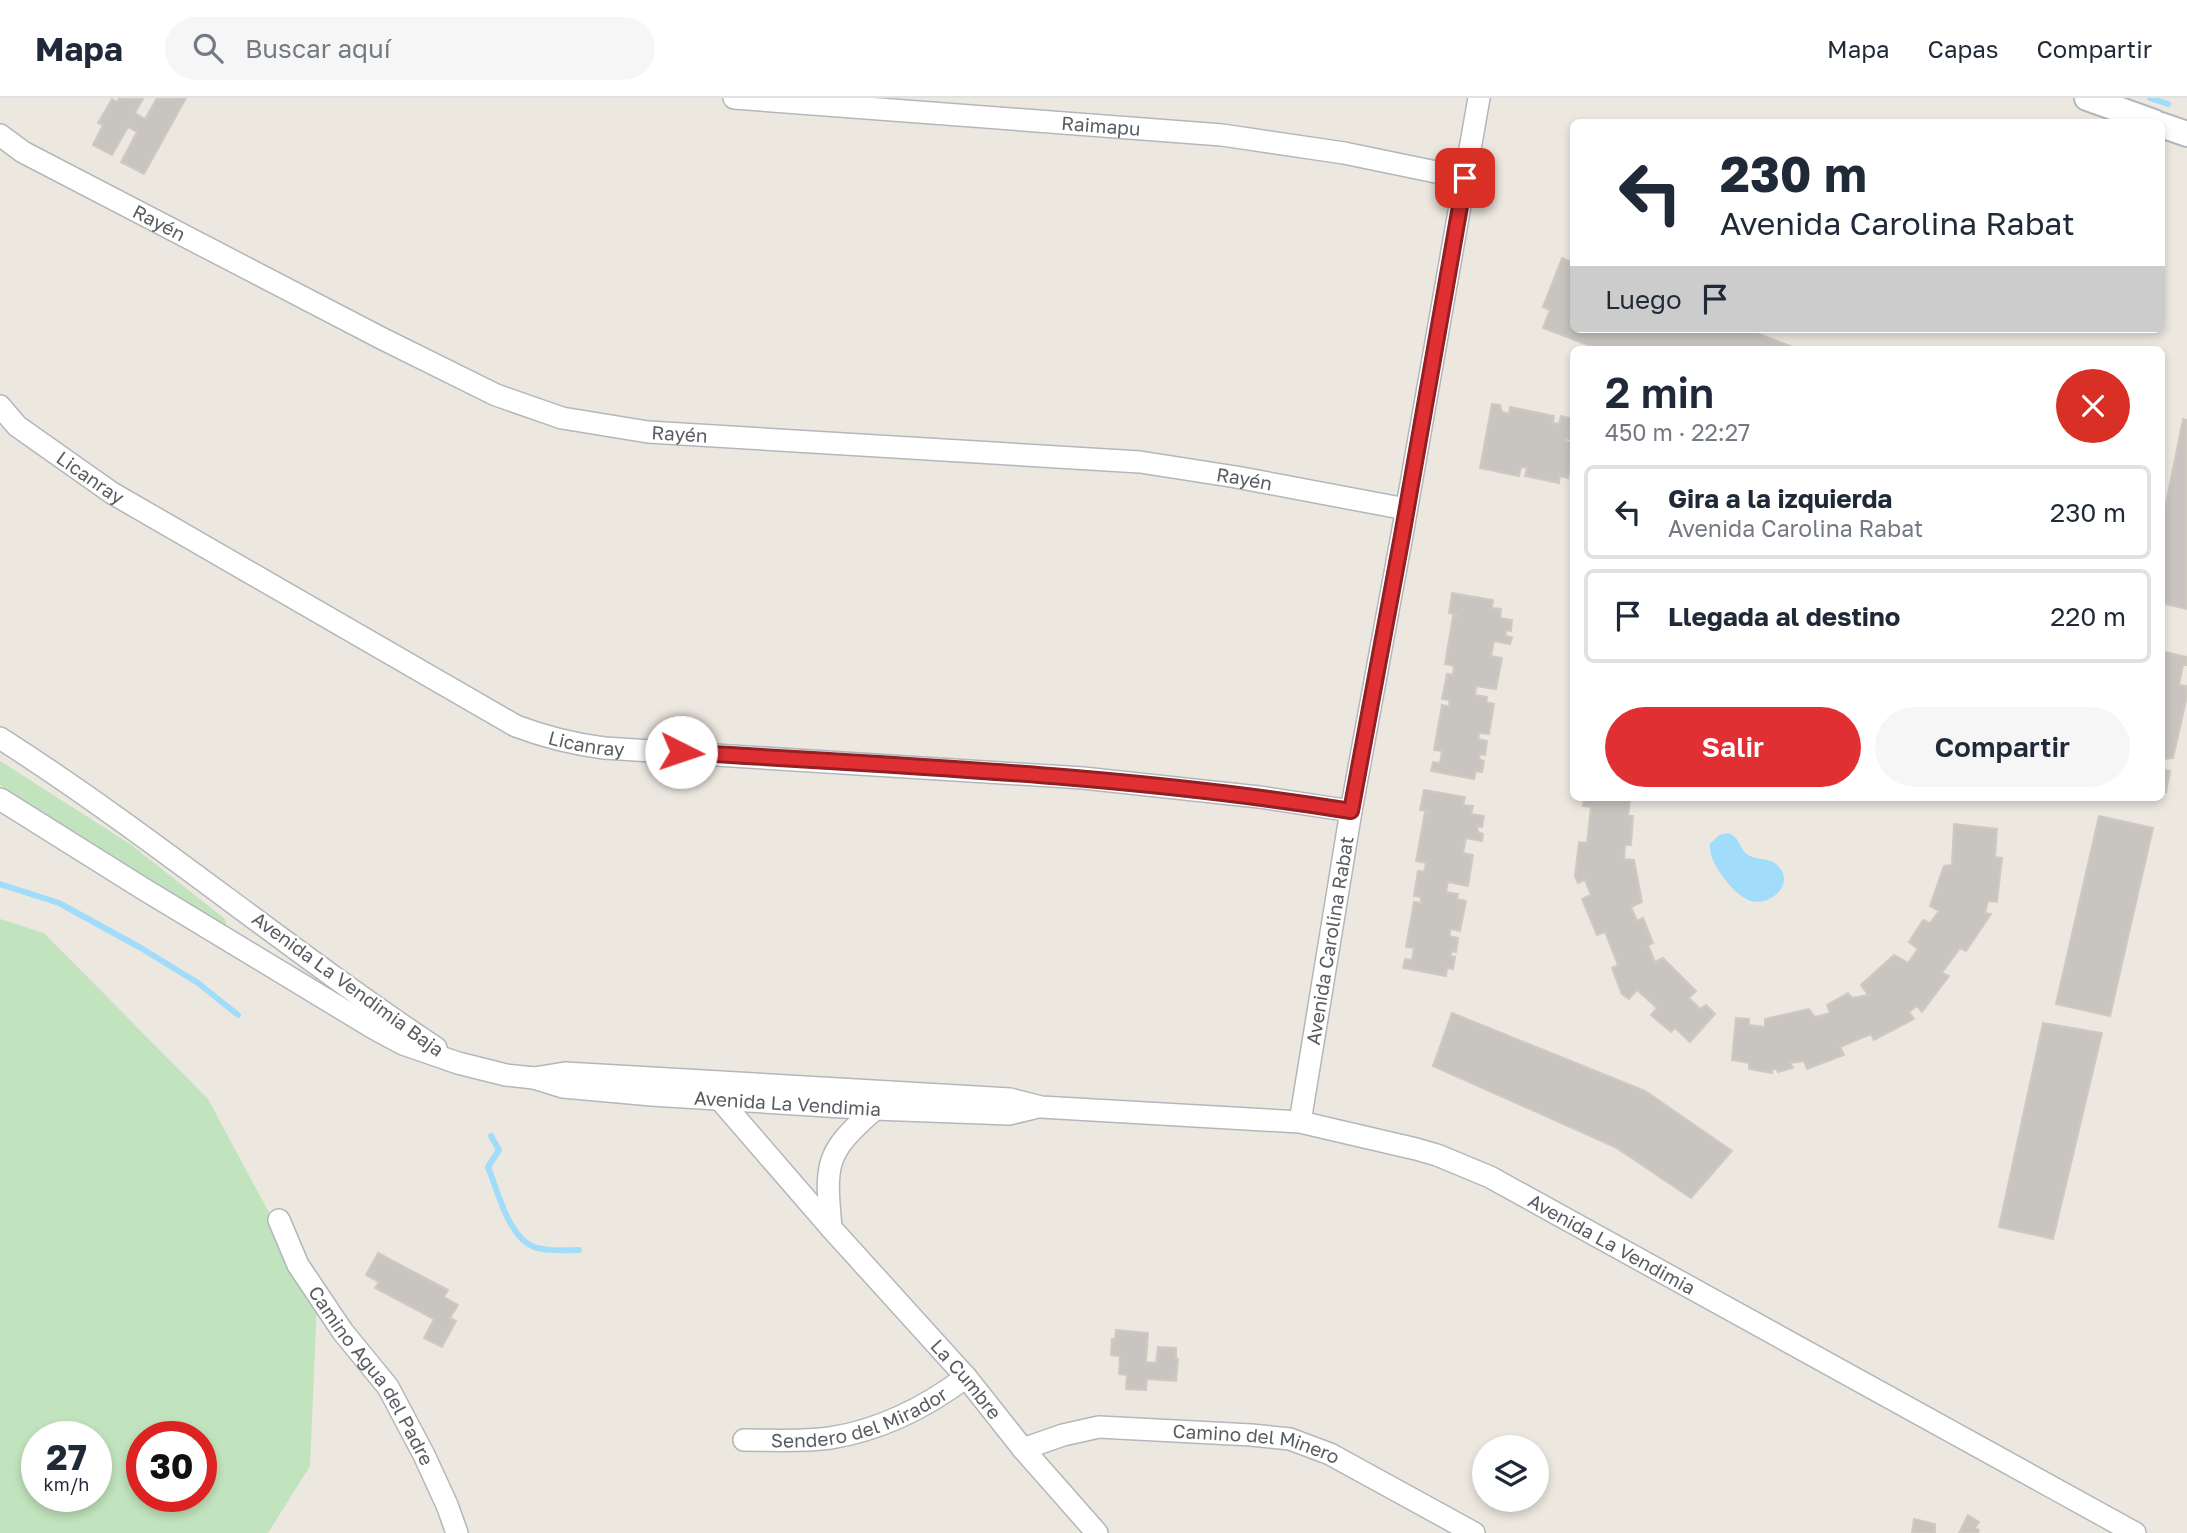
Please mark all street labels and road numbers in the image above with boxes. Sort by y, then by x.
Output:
street label: Raimapu [1061,111,1141,140]
street label: Rayén [129,199,190,245]
street label: Rayén [651,420,708,447]
street label: Licanray [53,446,129,509]
street label: Rayén [1215,462,1274,495]
street label: Licanray [546,725,626,760]
street label: Avenida Carolina Rabat [1301,834,1358,1046]
street label: Avenida La Vendimia Baja [248,906,449,1061]
street label: Avenida La Vendimia [693,1086,881,1120]
street label: Avenida La Vendimia [1524,1188,1699,1299]
street label: Camino Agua del Padre [304,1281,439,1469]
street label: La Cumbre [926,1334,1007,1423]
street label: Sendero del Mirador [771,1381,952,1452]
street label: Camino del Minero [1172,1419,1344,1468]

